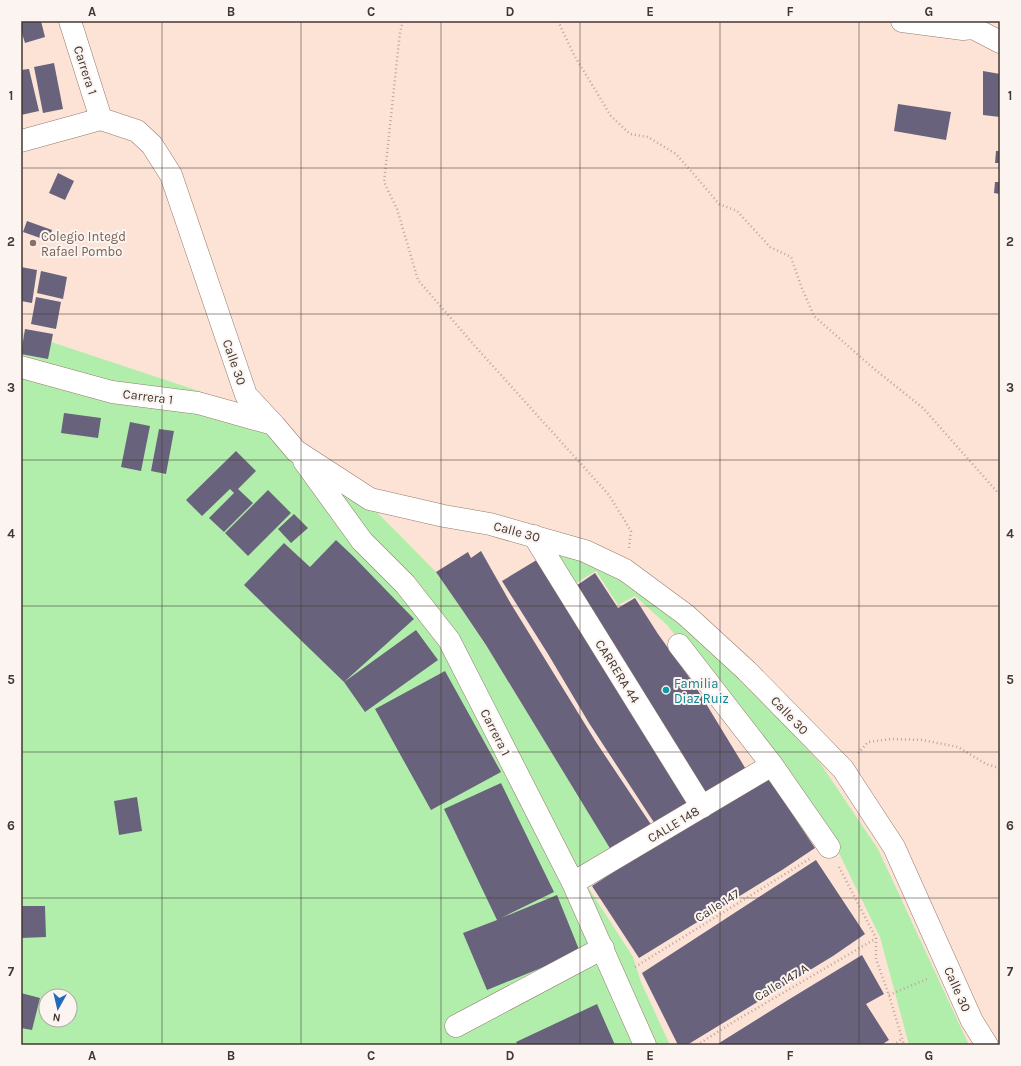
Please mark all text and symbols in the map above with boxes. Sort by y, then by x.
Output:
text: A [88,4,96,19]
text: B [227,4,235,19]
text: C [367,4,375,19]
text: D [506,4,515,19]
text: E [646,4,654,19]
text: F [786,4,794,19]
text: G [925,4,933,19]
street label: Carrera 1 [71,44,100,96]
text: 1 [9,88,13,103]
text: 1 [1008,88,1012,103]
place label: Colegio Integd Rafael Pombo [41,229,126,259]
text: 2 [7,234,15,249]
text: 2 [1006,234,1014,249]
marker: Colegio Integd Rafael Pombo [28,238,38,248]
street label: Calle 30 [220,337,249,387]
text: 3 [7,380,15,395]
text: 3 [1006,380,1014,395]
street label: Carrera 1 [122,386,174,407]
street label: Calle 30 [492,518,542,545]
text: 4 [7,526,15,541]
text: 4 [1006,526,1014,541]
street label: CARRERA 44 [592,637,643,706]
text: 5 [7,672,15,687]
text: 5 [1006,672,1014,687]
place label: Familia Diaz Ruiz [674,676,729,706]
marker: Familia Diaz Ruiz [661,685,671,695]
street label: Calle 30 [768,693,812,738]
street label: Carrera 1 [477,706,514,758]
street label: CALLE 148 [645,803,702,846]
text: 6 [7,818,15,833]
text: 6 [1006,818,1014,833]
street label: Calle 147 [692,886,742,925]
street label: Calle 147 A [752,960,811,1004]
text: 7 [8,964,15,979]
street label: Calle 30 [941,964,974,1014]
text: 7 [1007,964,1014,979]
north arrow [38,988,78,1028]
text: N [52,1010,61,1024]
text: A [88,1048,96,1063]
text: B [227,1048,235,1063]
text: C [367,1048,375,1063]
text: D [506,1048,515,1063]
text: E [646,1048,654,1063]
text: F [786,1048,794,1063]
text: G [925,1048,933,1063]

